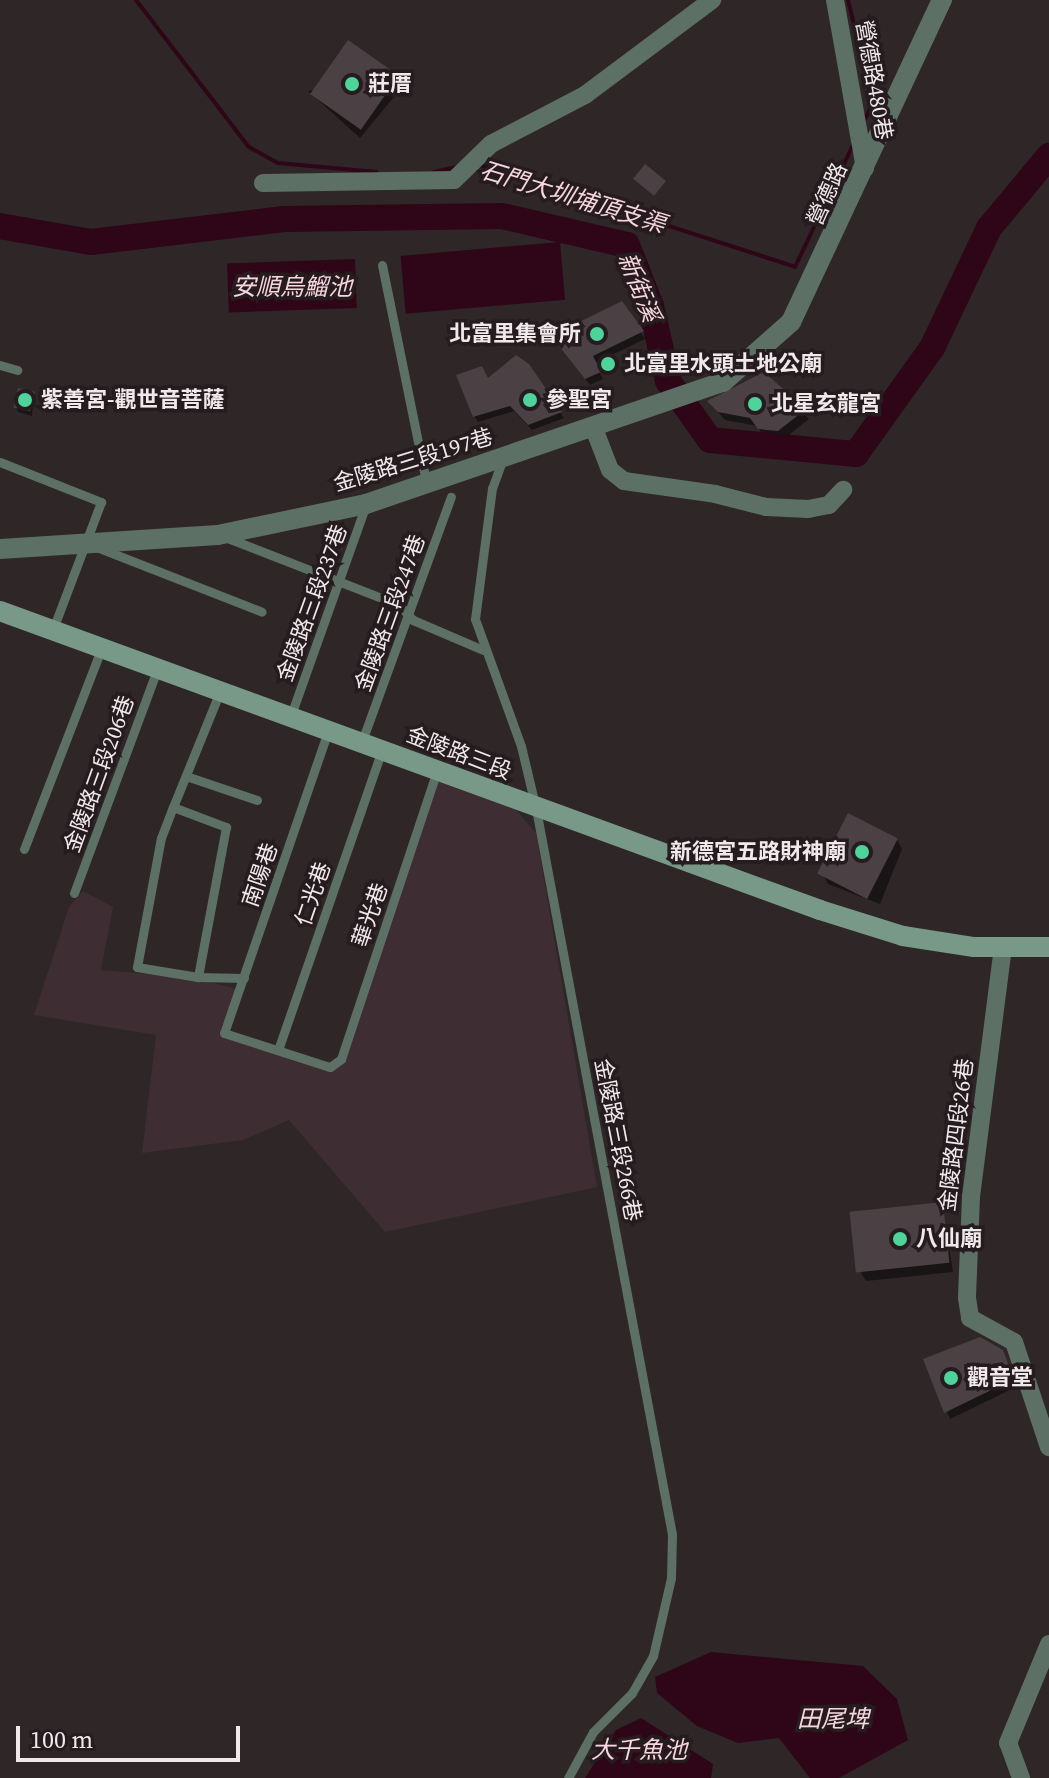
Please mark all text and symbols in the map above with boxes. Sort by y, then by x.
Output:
street label: 營德路480巷 [850,18,898,142]
place label: 莊厝 [368,71,412,97]
marker: 莊厝 [343,75,361,93]
water label: 石門大圳埔頂支渠 [477,155,669,239]
street label: 營德路 [802,158,852,230]
water label: 新街溪 [612,248,666,326]
water label: 安順烏鰡池 [232,273,352,301]
place label: 北富里集會所 [449,321,581,347]
marker: 北富里集會所 [588,325,606,343]
place label: 北富里水頭土地公廟 [624,351,822,377]
marker: 北富里水頭土地公廟 [599,355,617,373]
place label: 紫善宮-觀世音菩薩 [41,387,224,413]
place label: 參聖宮 [546,387,612,413]
marker: 紫善宮-觀世音菩薩 [16,391,34,409]
marker: 參聖宮 [521,391,539,409]
place label: 北星玄龍宮 [771,391,881,417]
marker: 北星玄龍宮 [746,395,764,413]
street label: 金陵路三段197巷 [330,423,496,497]
street label: 金陵路三段237巷 [271,521,353,685]
street label: 金陵路三段247巷 [349,531,431,695]
street label: 金陵路三段206巷 [58,692,140,856]
street label: 金陵路三段 [403,721,515,785]
place label: 新德宮五路財神廟 [670,839,846,865]
street label: 南陽巷 [237,840,283,910]
marker: 新德宮五路財神廟 [853,843,871,861]
street label: 仁光巷 [290,859,336,929]
street label: 華光巷 [347,880,393,950]
street label: 金陵路三段266巷 [589,1056,647,1224]
street label: 金陵路四段26巷 [934,1057,978,1213]
place label: 八仙廟 [916,1226,982,1252]
marker: 八仙廟 [891,1230,909,1248]
place label: 觀音堂 [967,1365,1033,1391]
marker: 觀音堂 [942,1369,960,1387]
water label: 田尾埤 [797,1705,869,1733]
scale bar [20,1710,244,1760]
text: 100 m [30,1723,93,1756]
water label: 大千魚池 [591,1736,687,1764]

